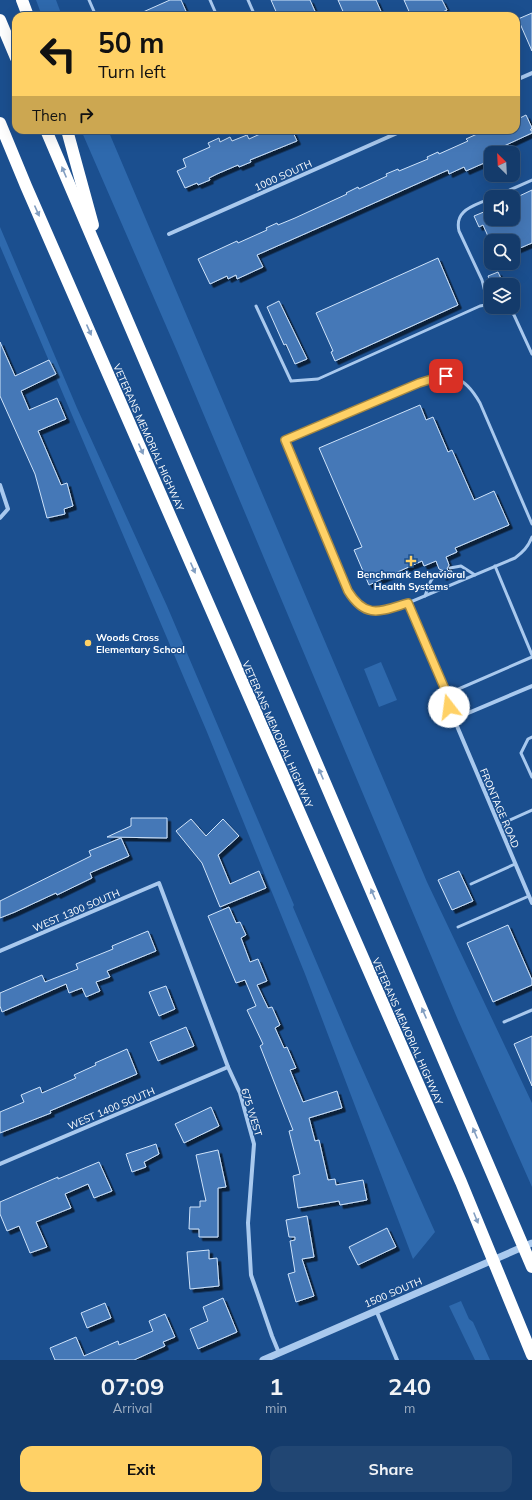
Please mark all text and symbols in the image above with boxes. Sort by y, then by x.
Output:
text: 50 m [98,25,164,60]
icon: left [32,28,84,80]
text: Turn left [98,60,166,83]
icon: right [75,104,97,126]
text: Then [32,106,67,125]
north arrow [484,146,520,182]
map controls [484,146,520,314]
street label: 1000 SOUTH [252,157,314,194]
one-way arrow [60,165,66,177]
button: sound [484,190,520,226]
one-way arrow [34,205,40,216]
button: search [484,234,520,270]
button: layers [484,278,520,314]
one-way arrow [86,324,92,336]
pin [429,359,463,393]
street label: VETERANS MEMORIAL HIGHWAY [110,362,187,513]
icon: arrive [435,365,457,387]
one-way arrow [138,444,144,455]
marker: Benchmark Behavioral Health Systems [405,555,417,567]
one-way arrow [190,563,196,574]
place label: Benchmark Behavioral Health Systems [357,568,465,593]
place label: Woods Cross Elementary School [96,631,185,656]
marker: Woods Cross Elementary School [83,638,93,648]
street label: VETERANS MEMORIAL HIGHWAY [239,659,316,810]
position arrow [428,686,470,728]
street label: FRONTAGE ROAD [477,766,522,850]
one-way arrow [318,768,324,780]
street label: WEST 1300 SOUTH [31,886,122,935]
one-way arrow [369,887,375,899]
street label: VETERANS MEMORIAL HIGHWAY [369,956,446,1107]
one-way arrow [421,1008,427,1019]
street label: WEST 1400 SOUTH [66,1084,157,1133]
street label: 675 WEST [238,1087,265,1138]
one-way arrow [472,1127,478,1138]
one-way arrow [473,1212,479,1224]
street label: 1500 SOUTH [362,1274,424,1310]
text: 07:09 [101,1371,164,1401]
text: 1 [269,1371,283,1401]
text: 240 [388,1371,431,1401]
text: Arrival [113,1400,152,1416]
text: min [265,1400,287,1416]
text: m [404,1400,415,1416]
button: Exit [20,1446,262,1492]
button: Share [270,1446,512,1492]

